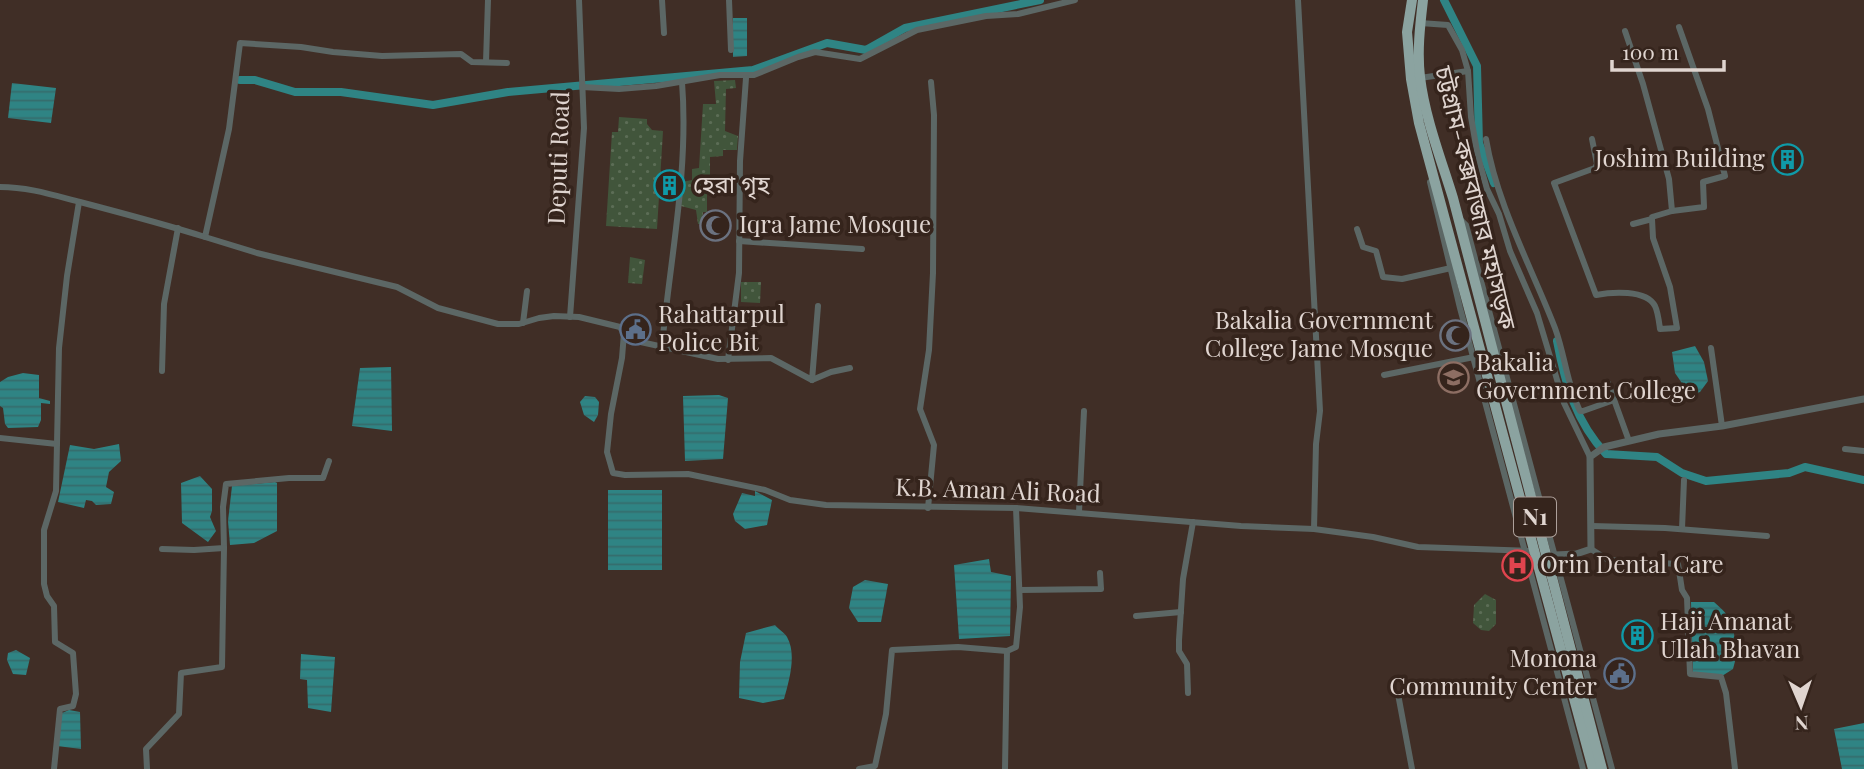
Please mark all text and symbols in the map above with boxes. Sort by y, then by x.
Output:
scale bar [1612,28,1724,72]
text: 100 m [1622,37,1679,65]
street label: চট্টগ্রাম-কক্সবাজার মহাসড়ক [1428,62,1525,333]
street label: Deputi Road [539,91,575,225]
place label: Joshim Building [1594,141,1765,173]
building icon: Joshim Building [1771,142,1805,176]
place label: হেরা গৃহ [693,167,771,200]
building icon: হেরা গৃহ [653,168,687,202]
place label: Iqra Jame Mosque [739,207,931,239]
mosque icon: Iqra Jame Mosque [699,208,733,242]
place label: Rahattarpul Police Bit [658,297,785,357]
place label: Bakalia Government College Jame Mosque [1205,303,1433,363]
public building icon: Rahattarpul Police Bit [618,312,652,346]
mosque icon: Bakalia Government College Jame Mosque [1439,318,1473,352]
place label: Bakalia Government College [1476,345,1696,405]
school or university icon: Bakalia Government College [1436,360,1470,394]
street label: K.B. Aman Ali Road [895,469,1101,509]
road number: N1 [1514,498,1556,537]
place label: Orin Dental Care [1540,547,1724,579]
hospital icon: Orin Dental Care [1500,548,1534,582]
place label: Haji Amanat Ullah Bhavan [1660,604,1800,664]
building icon: Haji Amanat Ullah Bhavan [1620,619,1654,653]
place label: Monona Community Center [1389,641,1597,701]
public building icon: Monona Community Center [1603,656,1637,690]
north arrow [1766,671,1836,741]
text: N [1794,711,1809,737]

